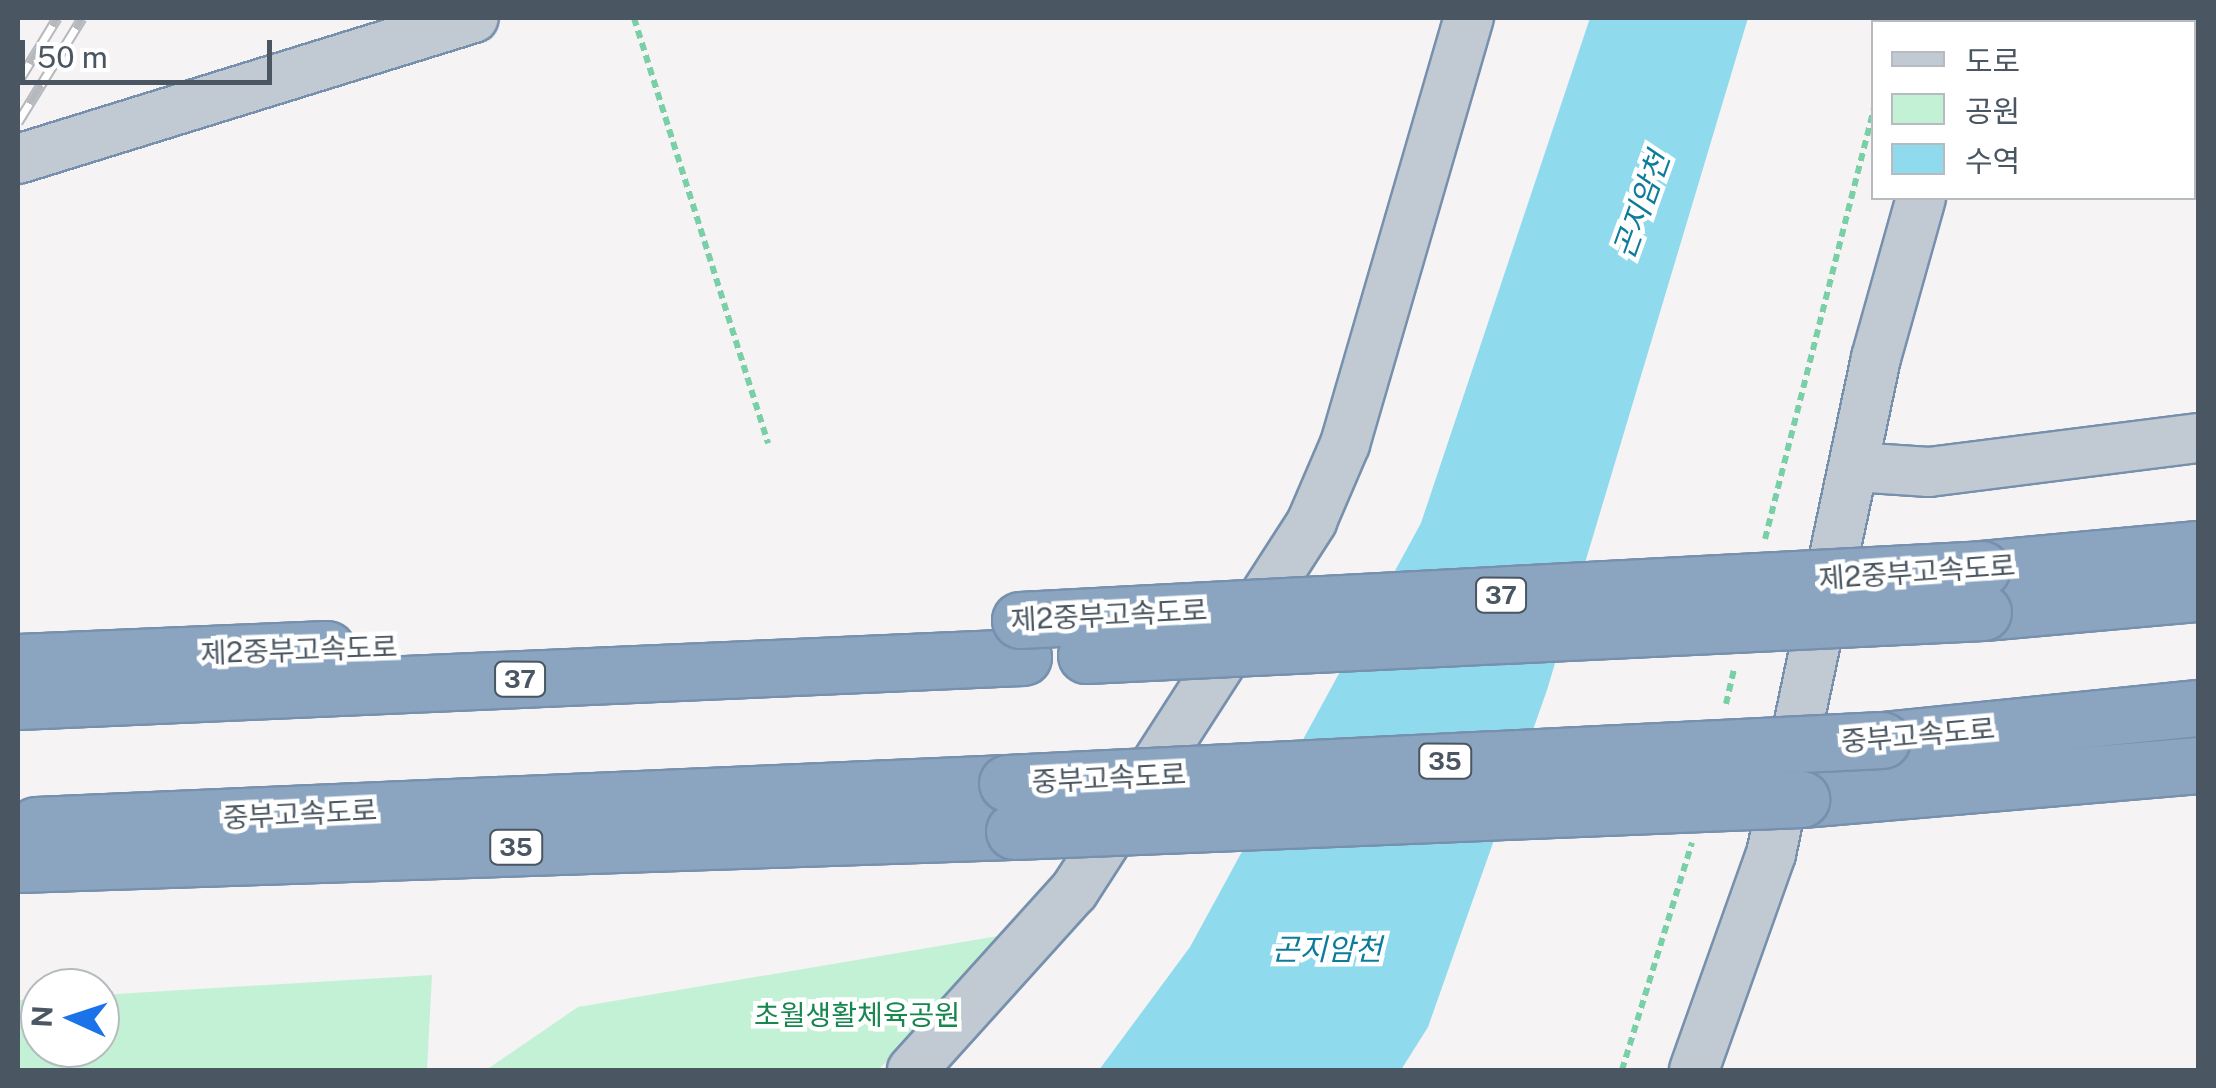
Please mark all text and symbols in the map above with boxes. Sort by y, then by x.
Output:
scale bar [25,20,278,82]
legend [1871,20,2196,200]
text: 50 m [37,39,108,75]
text: 도로 [1965,43,2020,79]
text: 공원 [1965,93,2020,129]
text: 수역 [1965,143,2020,179]
water label: 곤지암천 [1605,147,1677,263]
street label: 제2중부고속도로 [1818,548,2016,596]
road number: 37 [1474,575,1528,615]
street label: 제2중부고속도로 [1010,593,1208,637]
street label: 제2중부고속도로 [200,630,398,670]
road number: 37 [492,659,548,699]
street label: 중부고속도로 [1840,712,1996,758]
road number: 35 [1418,741,1472,781]
street label: 중부고속도로 [1031,757,1187,799]
street label: 중부고속도로 [222,793,378,835]
road number: 35 [488,827,544,867]
water label: 곤지암천 [1272,931,1382,967]
north arrow [20,968,120,1068]
park label: 초월생활체육공원 [754,998,960,1032]
text: N [24,1005,59,1028]

